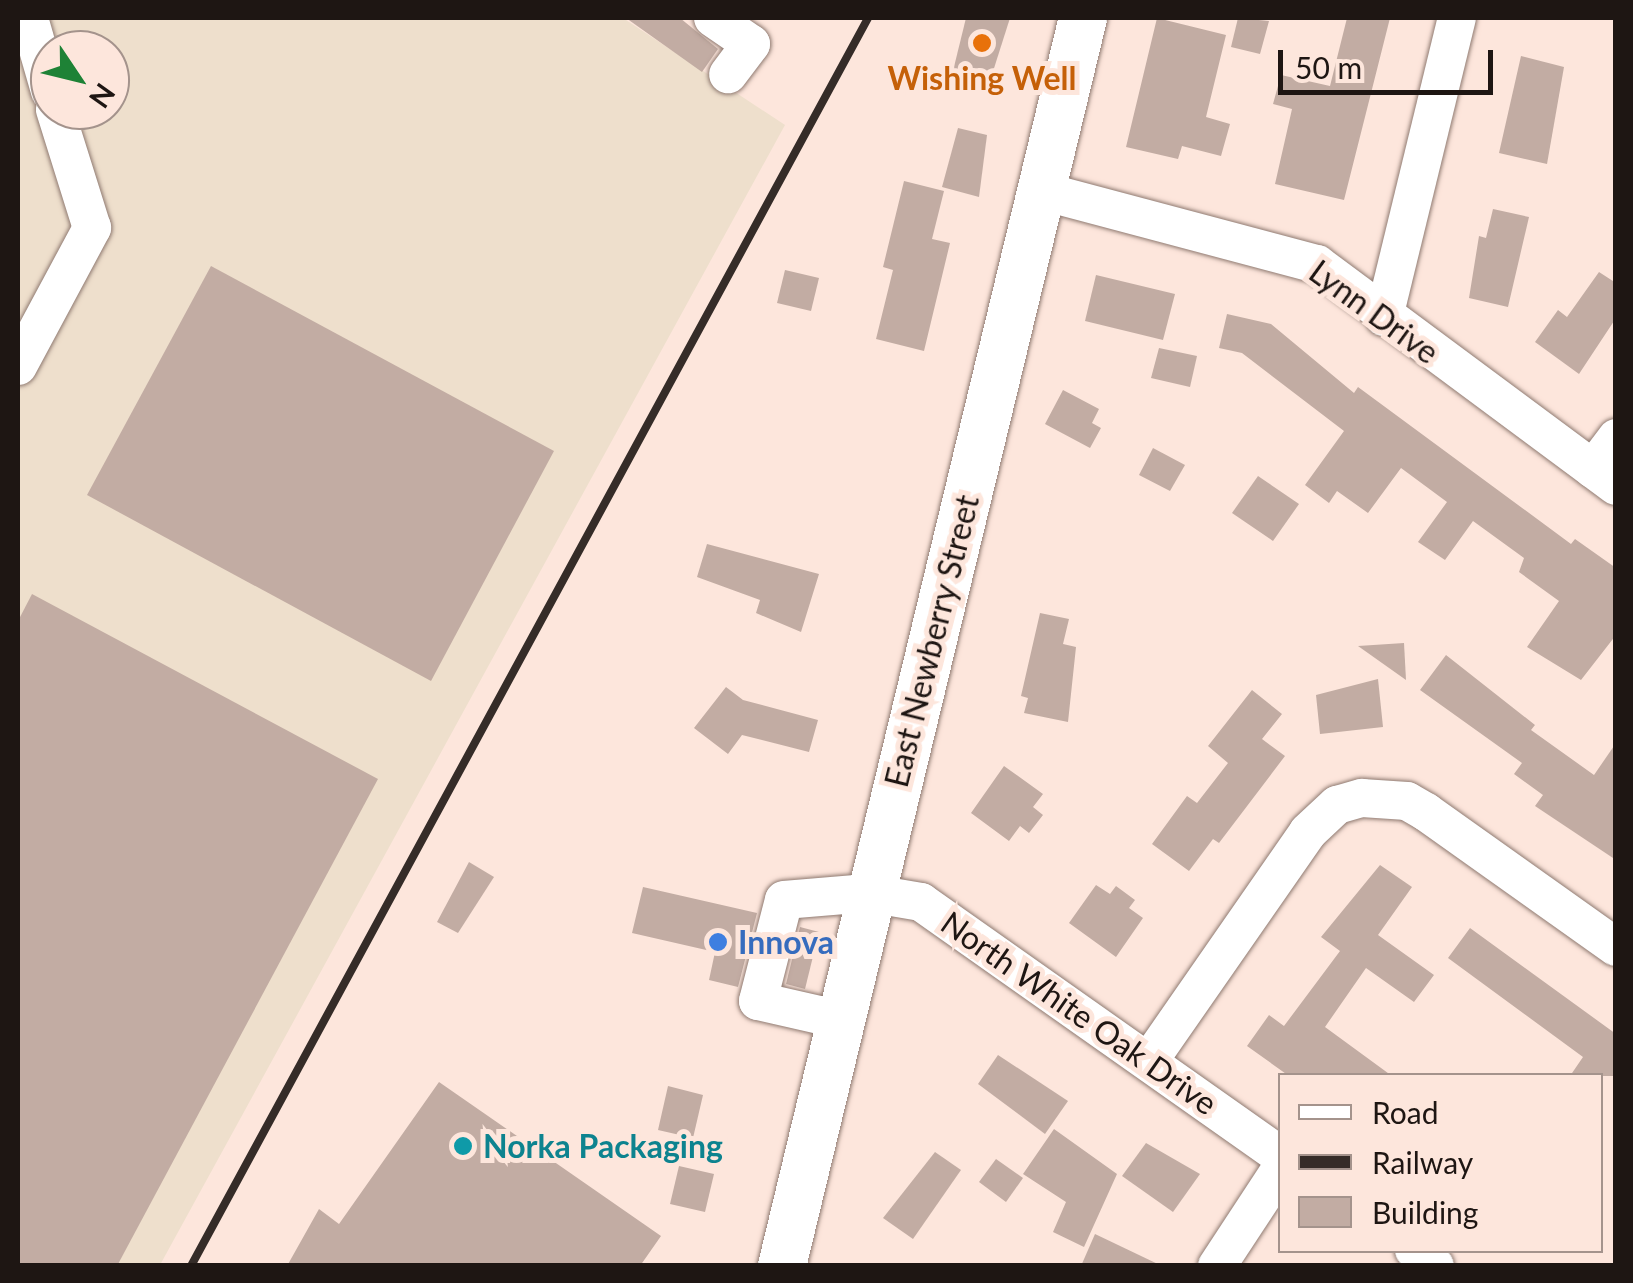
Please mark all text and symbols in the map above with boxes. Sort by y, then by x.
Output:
north arrow [30,30,130,130]
scale bar [1283,30,1498,92]
marker: Wishing Well [971,32,993,54]
text: 50 m [1295,49,1362,85]
place label: Wishing Well [887,59,1077,97]
text: N [83,77,123,115]
street label: Lynn Drive [1302,252,1446,372]
street label: East Newberry Street [877,491,987,791]
street label: North White Oak Drive [934,903,1224,1123]
place label: Innova [738,923,834,961]
marker: Innova [707,931,729,953]
legend [1278,1073,1603,1253]
text: Road [1372,1094,1439,1130]
place label: Norka Packaging [483,1127,723,1165]
marker: Norka Packaging [452,1135,474,1157]
text: Railway [1372,1144,1473,1180]
text: Building [1372,1194,1478,1230]

